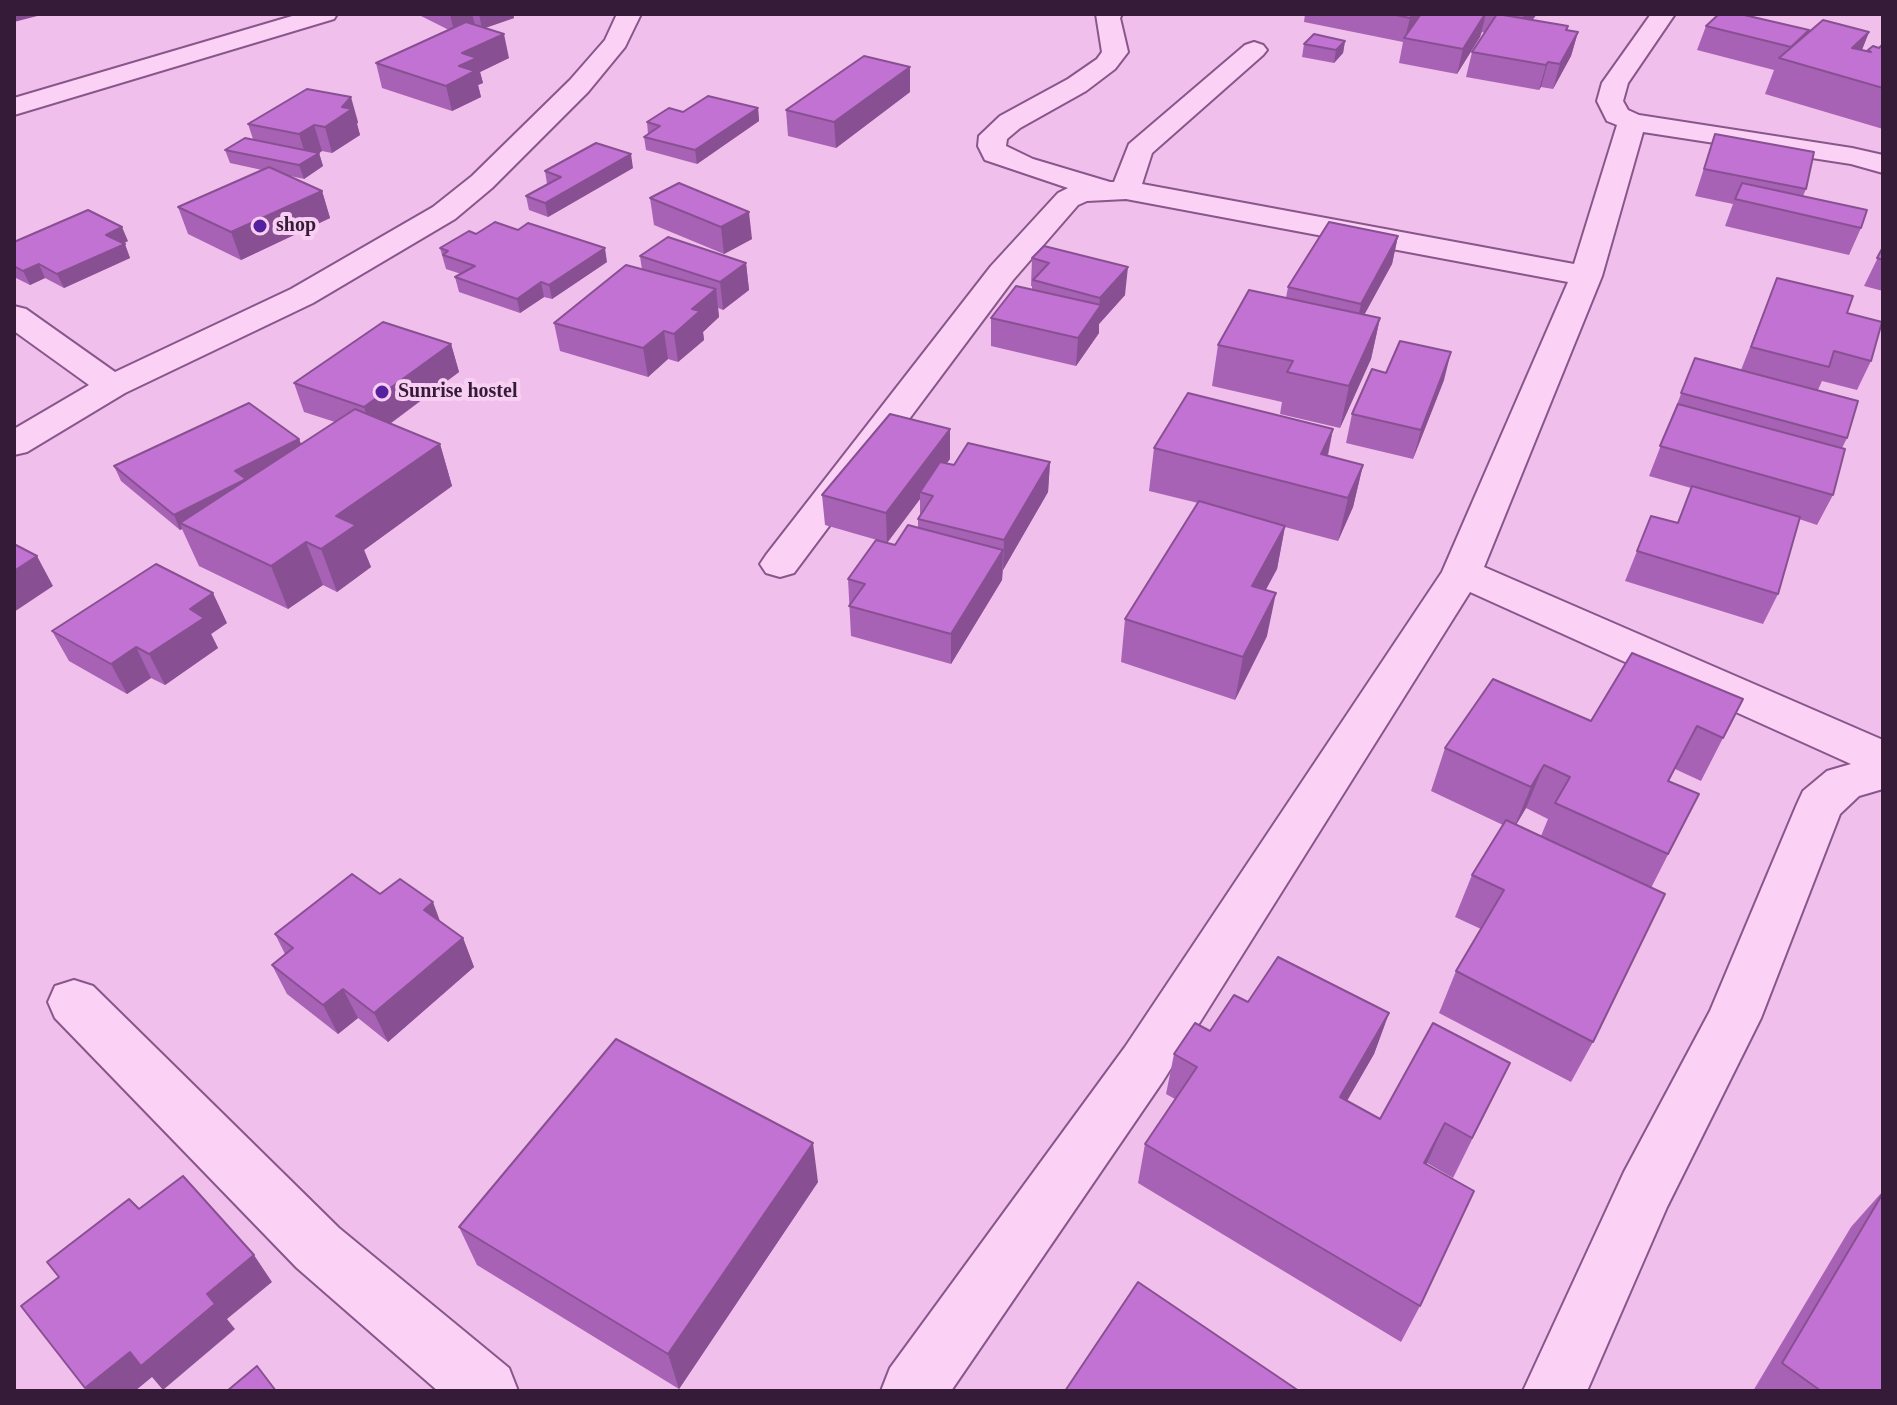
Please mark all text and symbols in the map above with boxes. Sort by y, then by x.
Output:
place label: shop [276,214,316,238]
marker: shop [251,217,269,235]
place label: Sunrise hostel [398,380,517,404]
marker: Sunrise hostel [373,383,391,401]

